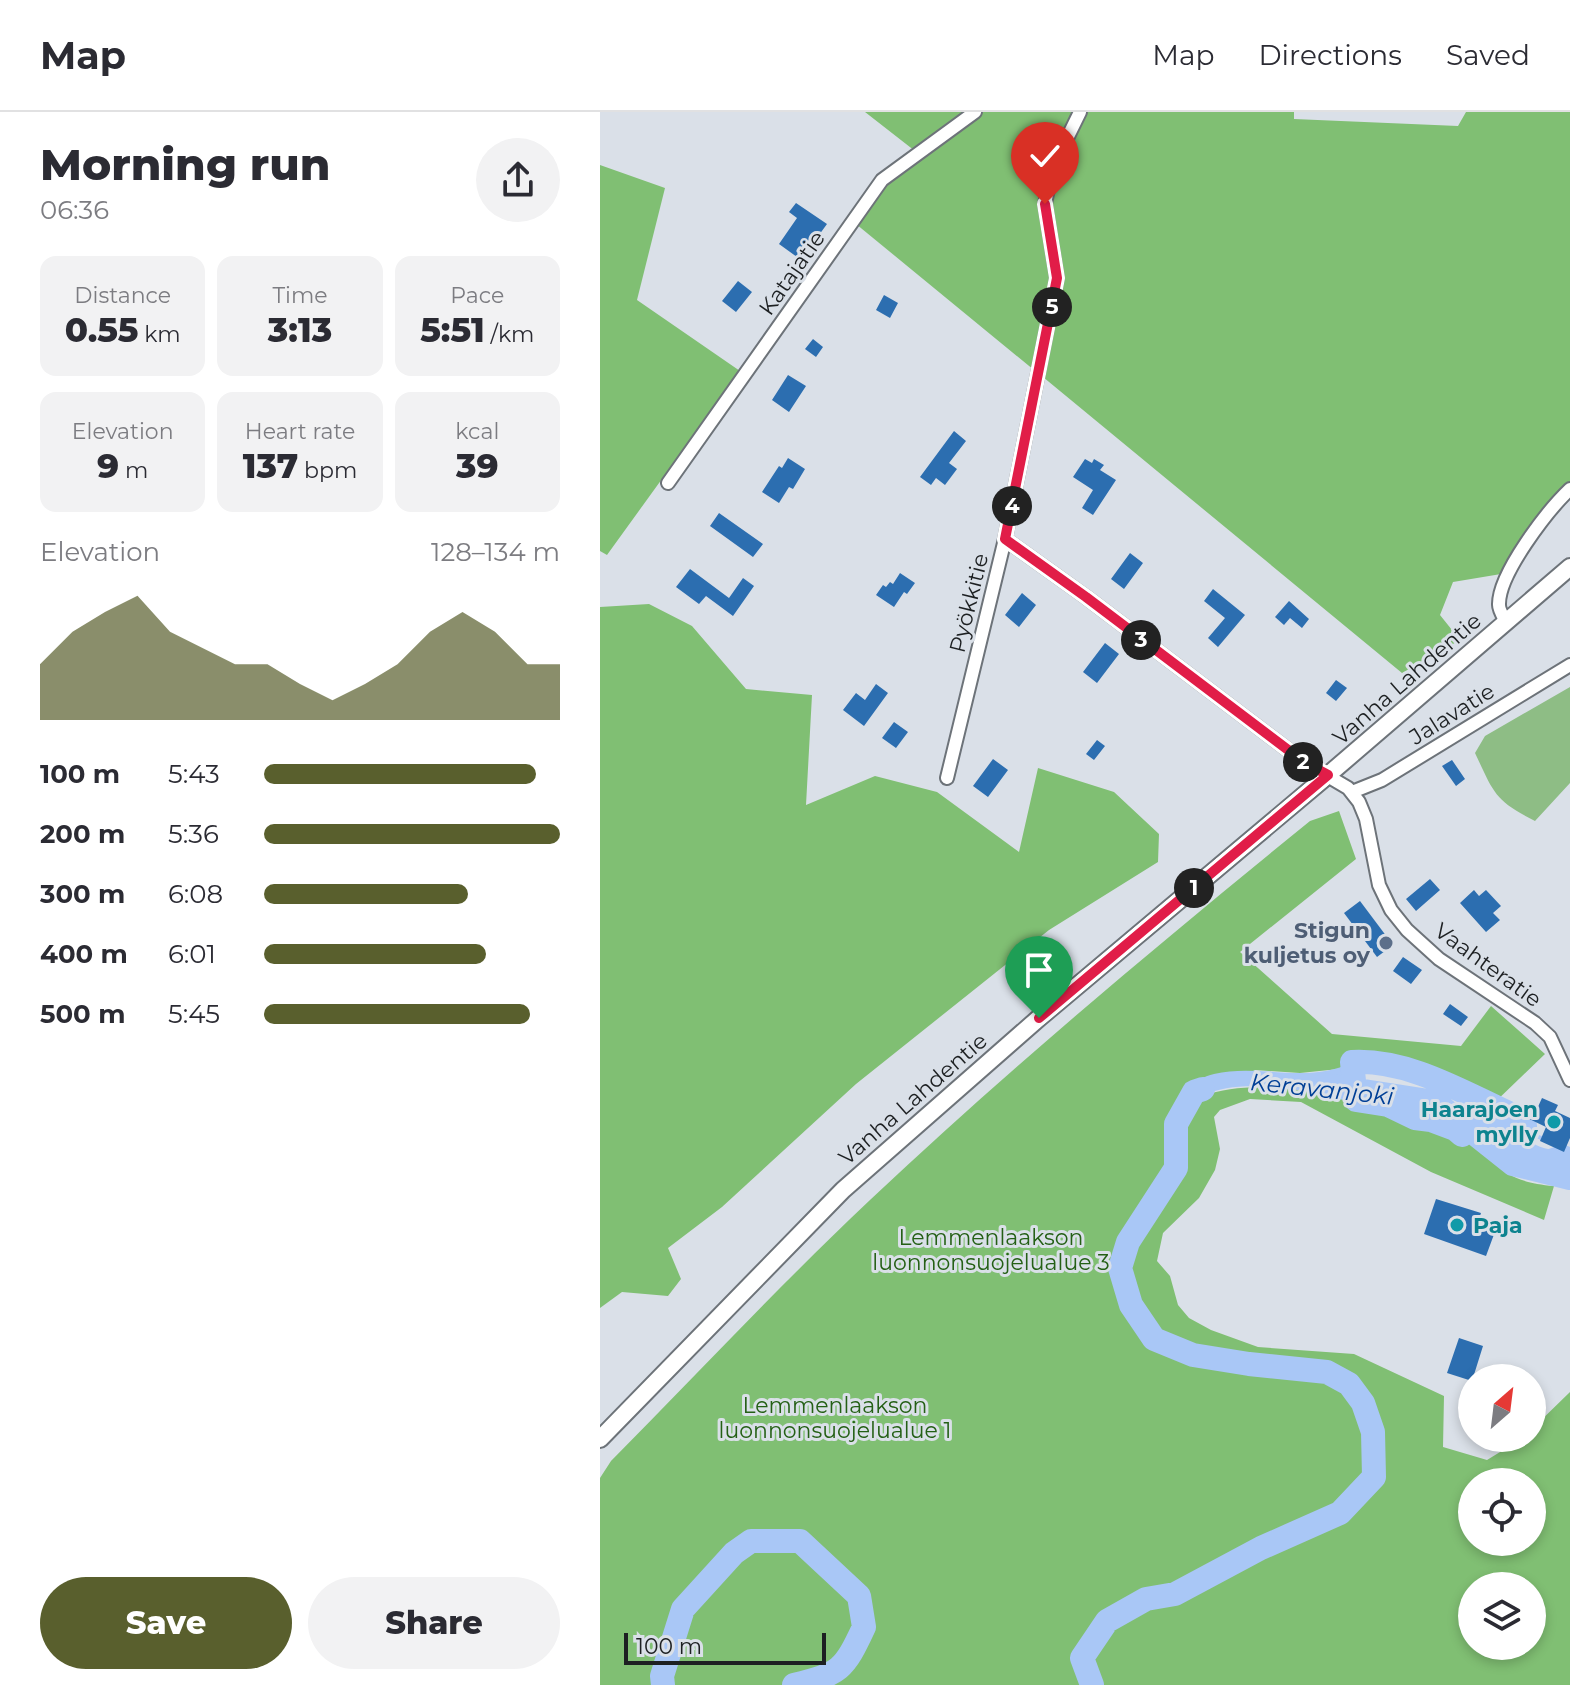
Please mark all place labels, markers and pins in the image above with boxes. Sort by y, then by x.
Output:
pin [1011,122,1079,204]
pin: 5 [1032,287,1072,327]
pin: 4 [992,486,1032,526]
pin: 3 [1121,620,1161,660]
pin: 2 [1283,742,1323,782]
pin: 1 [1174,868,1214,908]
place label: Stigun kuljetus oy [1244,917,1371,969]
marker: Stigun kuljetus oy [1377,934,1395,952]
pin [1005,936,1073,1018]
place label: Haarajoen mylly [1421,1096,1539,1148]
marker: Haarajoen mylly [1545,1113,1563,1131]
place label: Paja [1473,1212,1523,1239]
marker: Paja [1448,1216,1466,1234]

